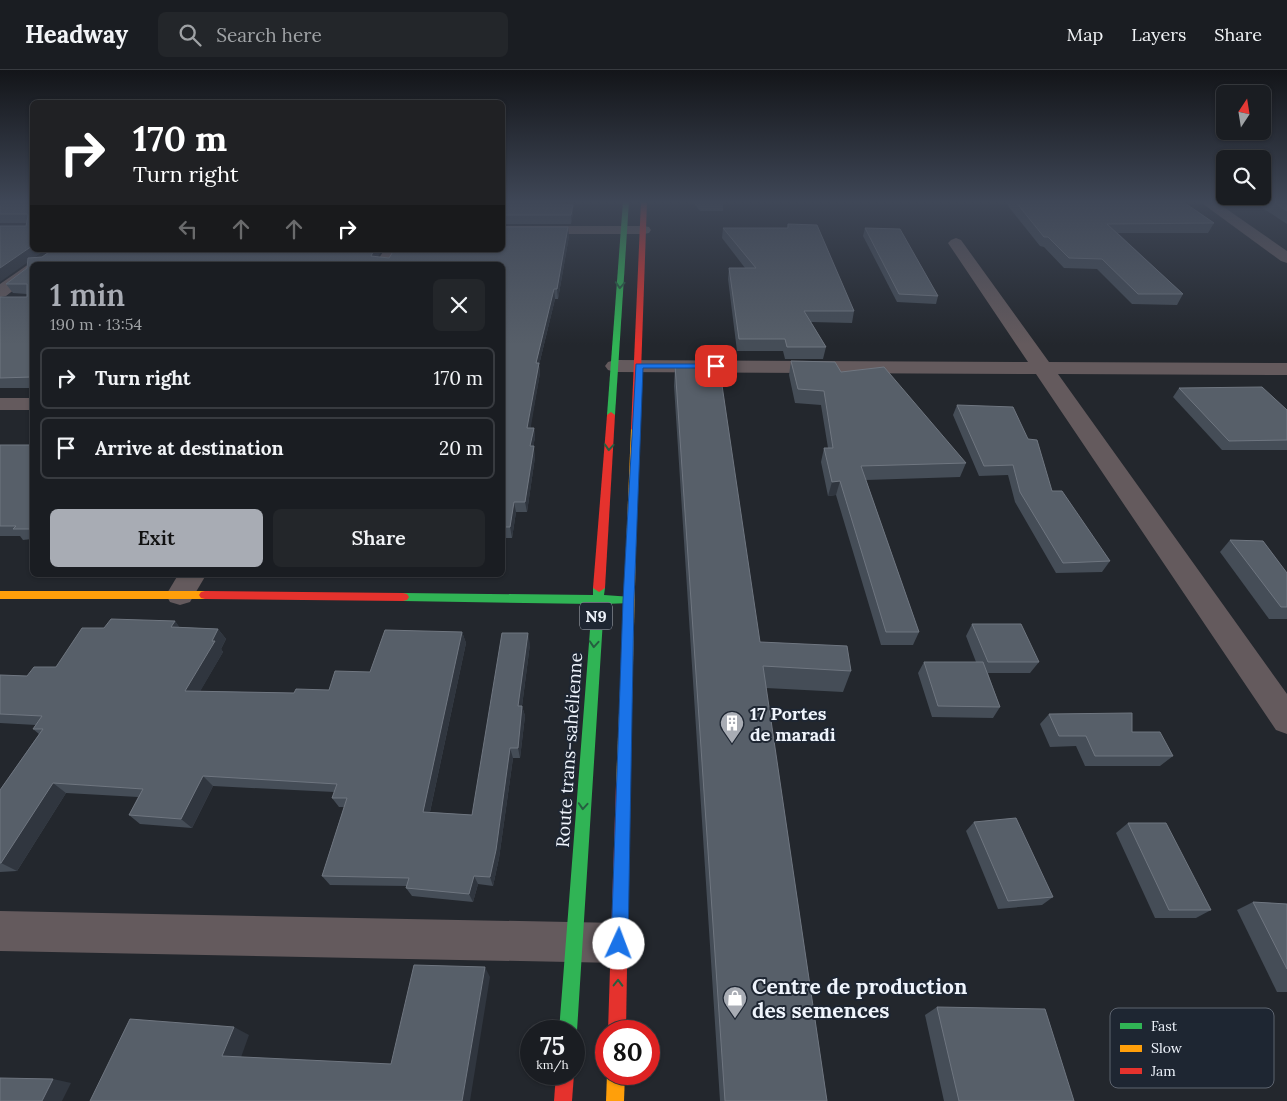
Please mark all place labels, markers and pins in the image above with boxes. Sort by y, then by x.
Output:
pin [695,345,737,387]
place label: 17 Portes de maradi [750,702,836,746]
building icon: 17 Portes de maradi [719,710,745,744]
place label: Centre de production des semences [752,973,967,1024]
shop icon: Centre de production des semences [722,985,748,1019]

